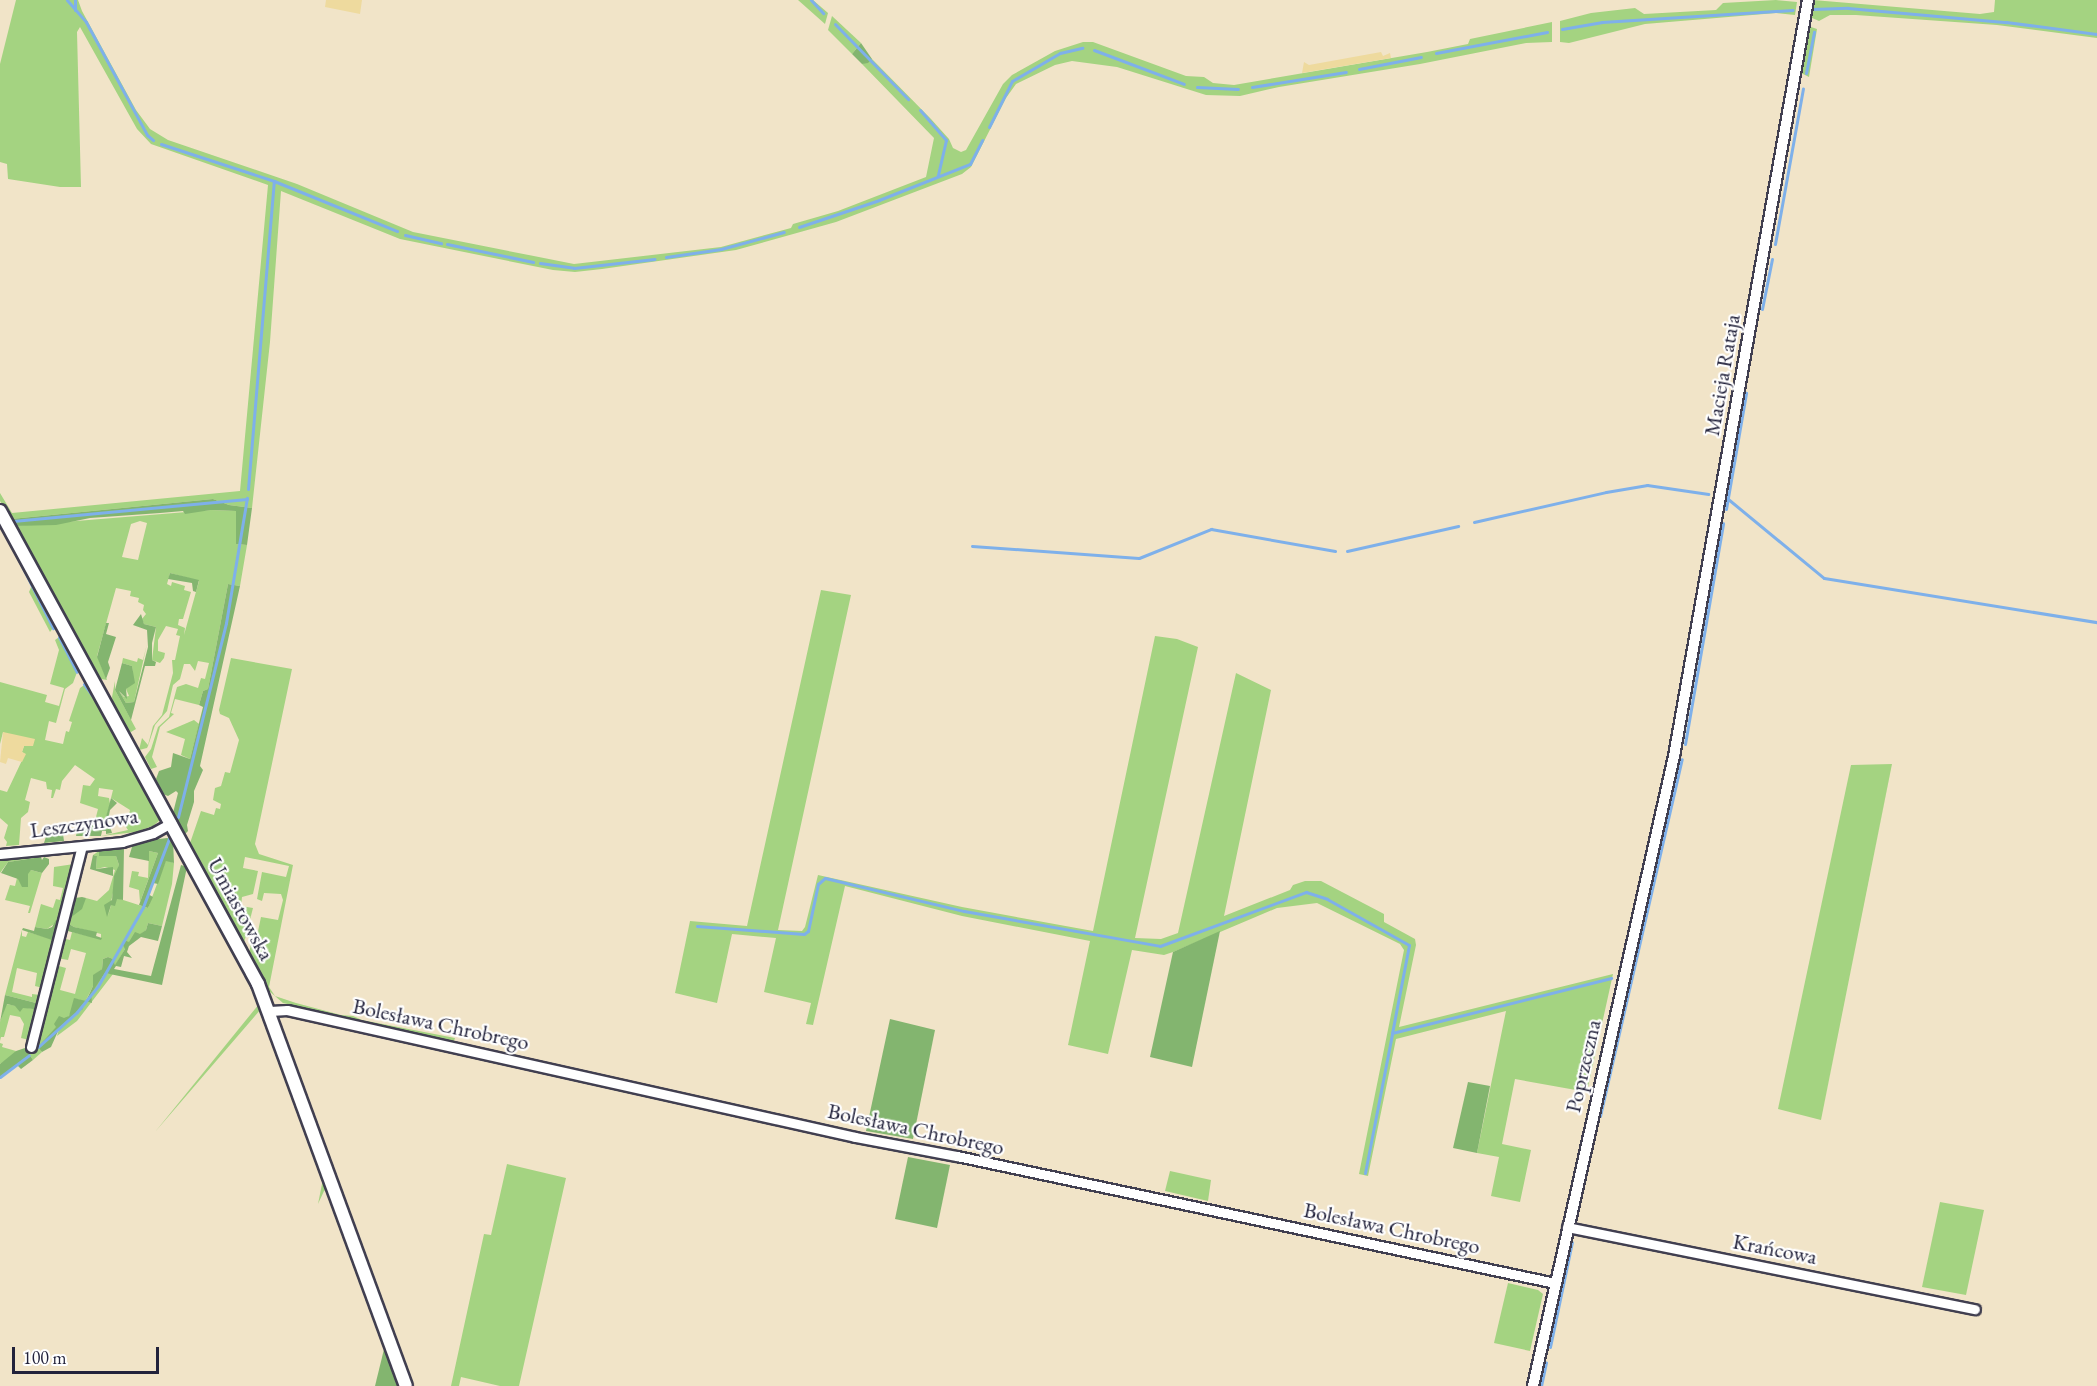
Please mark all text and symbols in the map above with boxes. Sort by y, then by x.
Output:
street label: Macieja Rataja [1698,312,1746,438]
street label: Leszczynowa [28,802,140,844]
street label: Umiastowska [202,853,280,965]
street label: Bolesława Chrobrego [350,992,532,1056]
street label: Poprzeczna [1560,1017,1606,1115]
street label: Bolesława Chrobrego [825,1097,1007,1161]
street label: Bolesława Chrobrego [1301,1196,1483,1260]
street label: Krańcowa [1731,1228,1819,1270]
scale bar [15,1335,162,1373]
text: 100 m [23,1346,67,1369]

